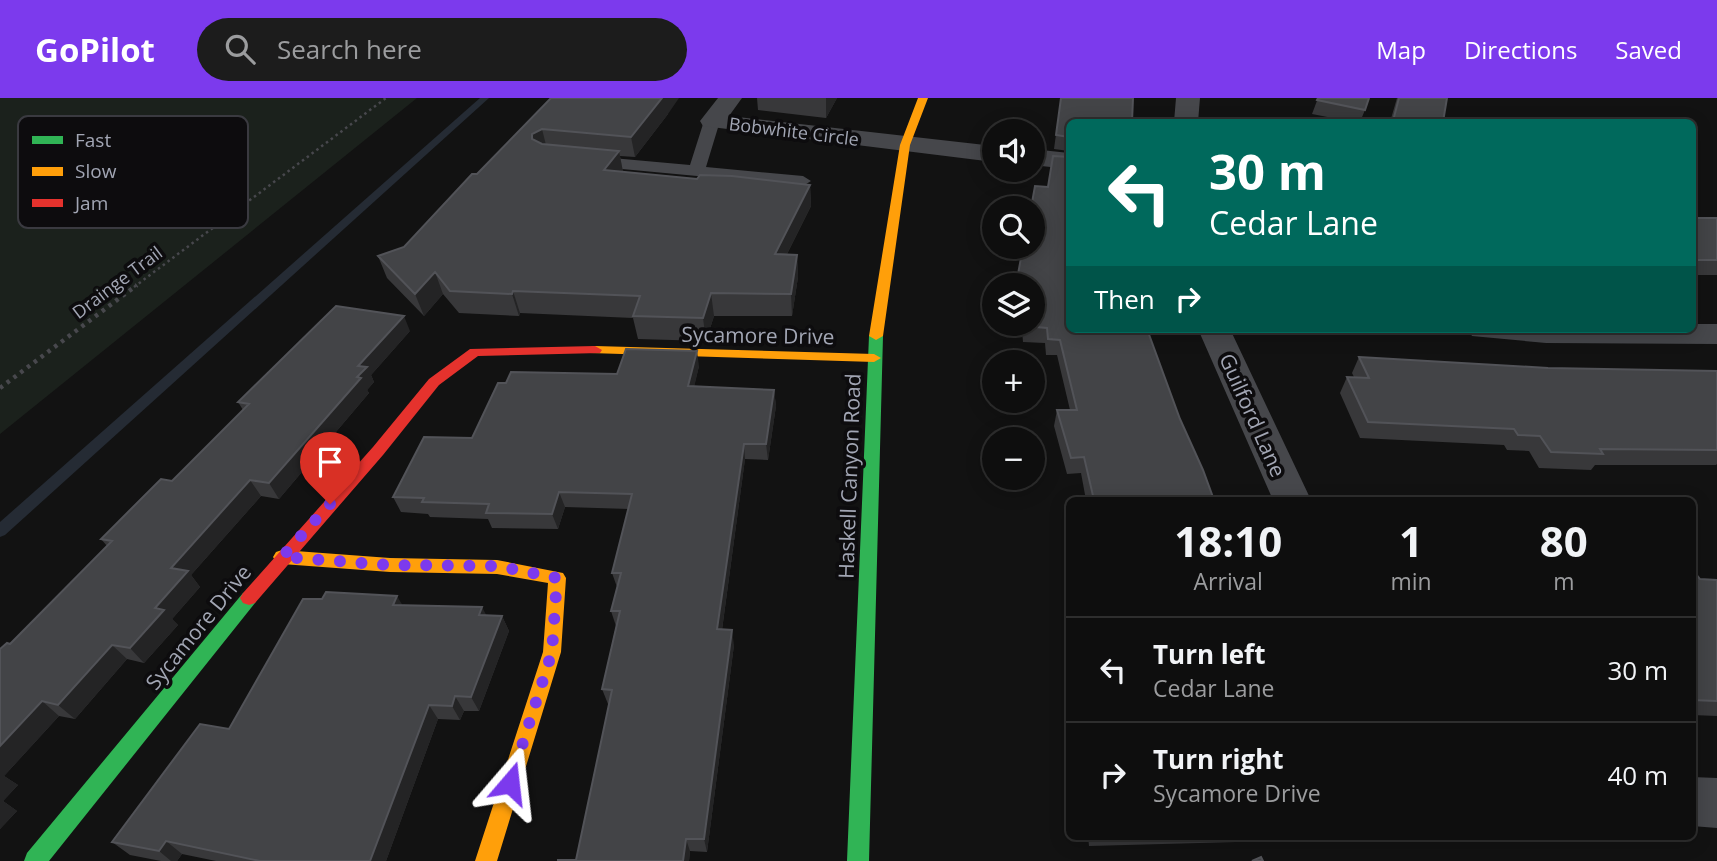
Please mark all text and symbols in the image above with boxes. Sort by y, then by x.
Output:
search box [197,18,687,81]
text: GoPilot [35,27,155,72]
icon: search [221,30,259,68]
text: Search here [277,31,422,67]
text: Map [1376,33,1426,66]
text: Directions [1464,33,1577,66]
text: Saved [1615,33,1682,66]
street label: Bobwhite Circle [728,111,860,151]
legend [18,116,248,228]
map controls [982,119,1045,490]
button: sound [982,119,1045,182]
text: Fast [75,127,111,153]
text: 30 m [1209,138,1326,204]
icon: left [1094,147,1185,238]
text: Slow [75,158,117,184]
text: Jam [73,190,108,216]
button: search [982,196,1045,259]
text: Cedar Lane [1209,201,1378,244]
street label: Drainge Trail [67,240,167,324]
button: layers [982,273,1045,336]
icon: right [1169,280,1207,318]
text: Then [1094,281,1155,317]
street label: Sycamore Drive [681,320,835,350]
street label: Guilford Lane [1213,349,1293,481]
button: + [982,350,1045,413]
street label: Haskell Canyon Road [831,373,867,579]
button: − [982,427,1045,490]
pin [300,432,360,504]
icon: arrive [311,443,349,481]
text: 18:10 [1174,512,1282,569]
text: 1 [1399,512,1423,569]
text: 80 [1540,512,1588,569]
street label: Sycamore Drive [139,559,257,695]
text: Arrival [1194,565,1263,597]
text: min [1390,565,1432,597]
text: m [1553,565,1574,597]
text: Turn left [1153,636,1265,672]
icon: left [1094,651,1132,689]
text: 30 m [1607,652,1668,688]
text: Cedar Lane [1153,672,1274,704]
text: Turn right [1153,741,1284,777]
position arrow [473,746,547,820]
icon: right [1094,756,1132,794]
text: 40 m [1607,757,1668,793]
text: Sycamore Drive [1153,777,1321,809]

